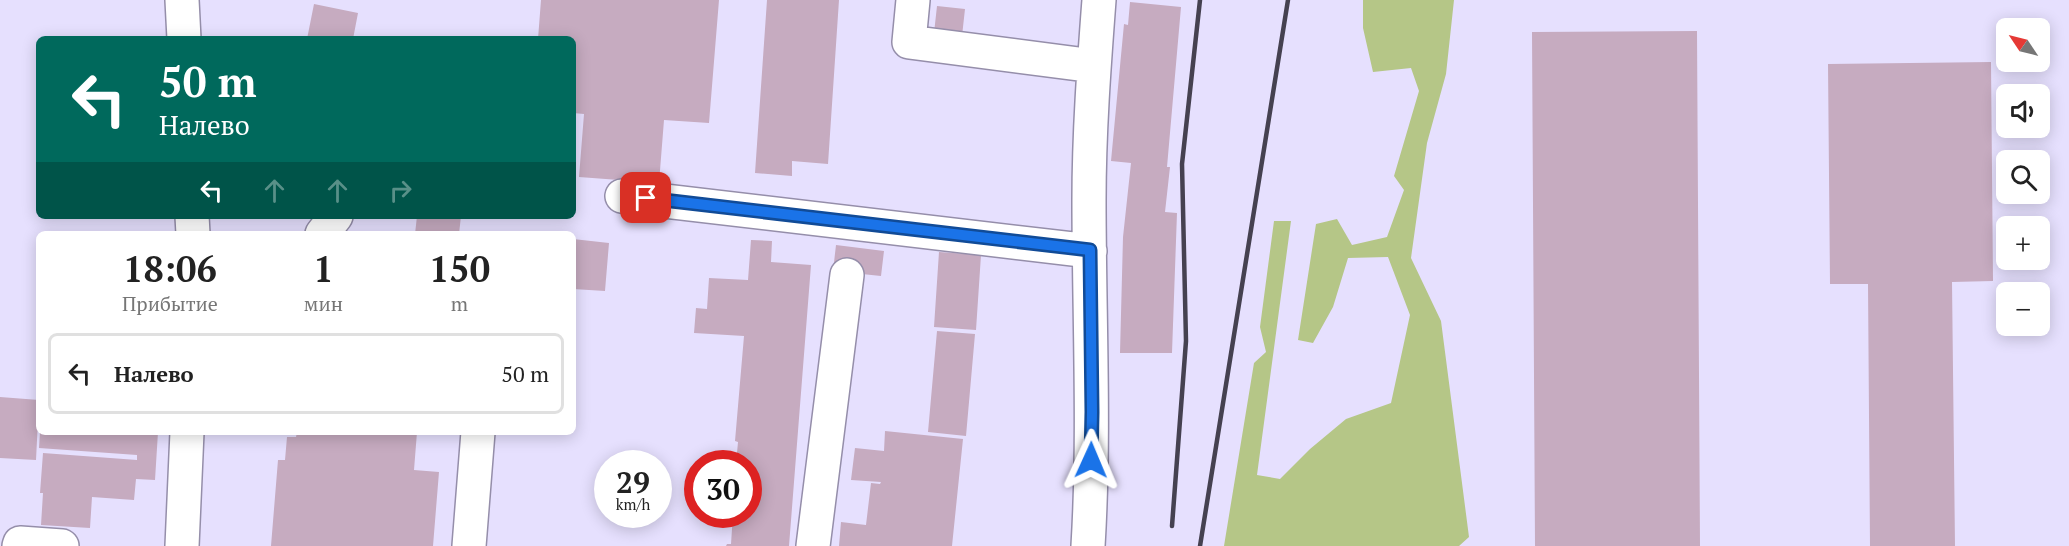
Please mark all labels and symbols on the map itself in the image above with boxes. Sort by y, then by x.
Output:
north arrow [1996,18,2050,72]
pin [620,172,671,223]
position arrow [1059,428,1123,492]
speed limit sign: 30 [684,450,762,528]

